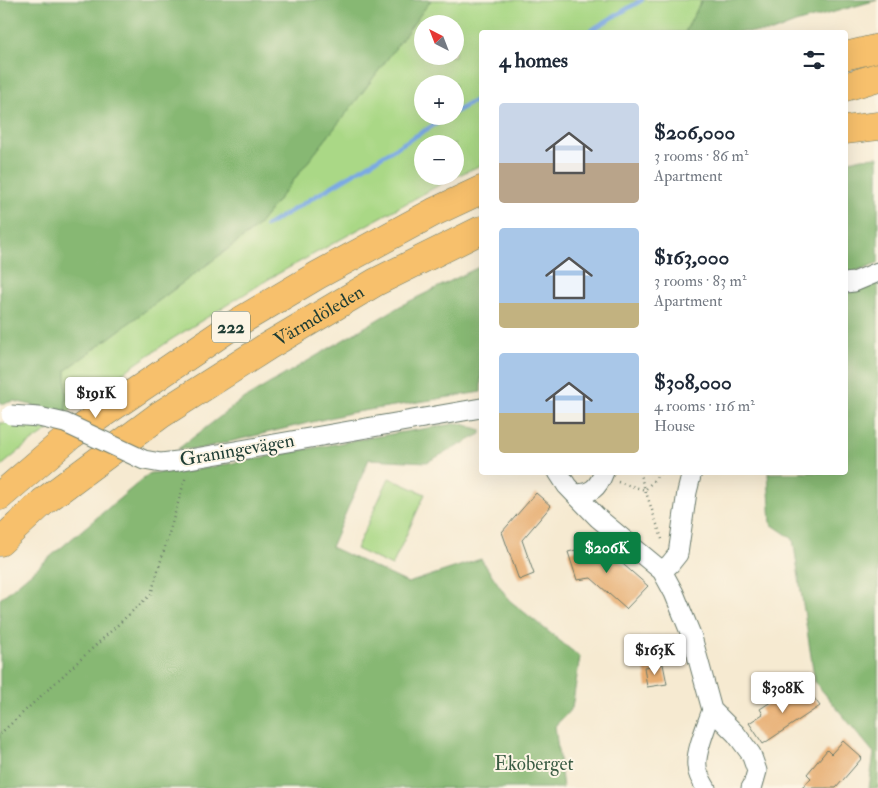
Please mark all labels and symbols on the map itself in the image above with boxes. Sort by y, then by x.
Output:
north arrow [414,15,464,65]
street label: Värmdöleden [270,280,369,352]
road number: 222 [212,312,250,342]
pin: $191K [61,376,131,419]
street label: Graningevägen [178,428,296,472]
pin: $206K [572,532,642,574]
pin: $163K [620,634,690,676]
pin: $308K [748,672,818,714]
park label: Ekoberget [494,752,574,776]

